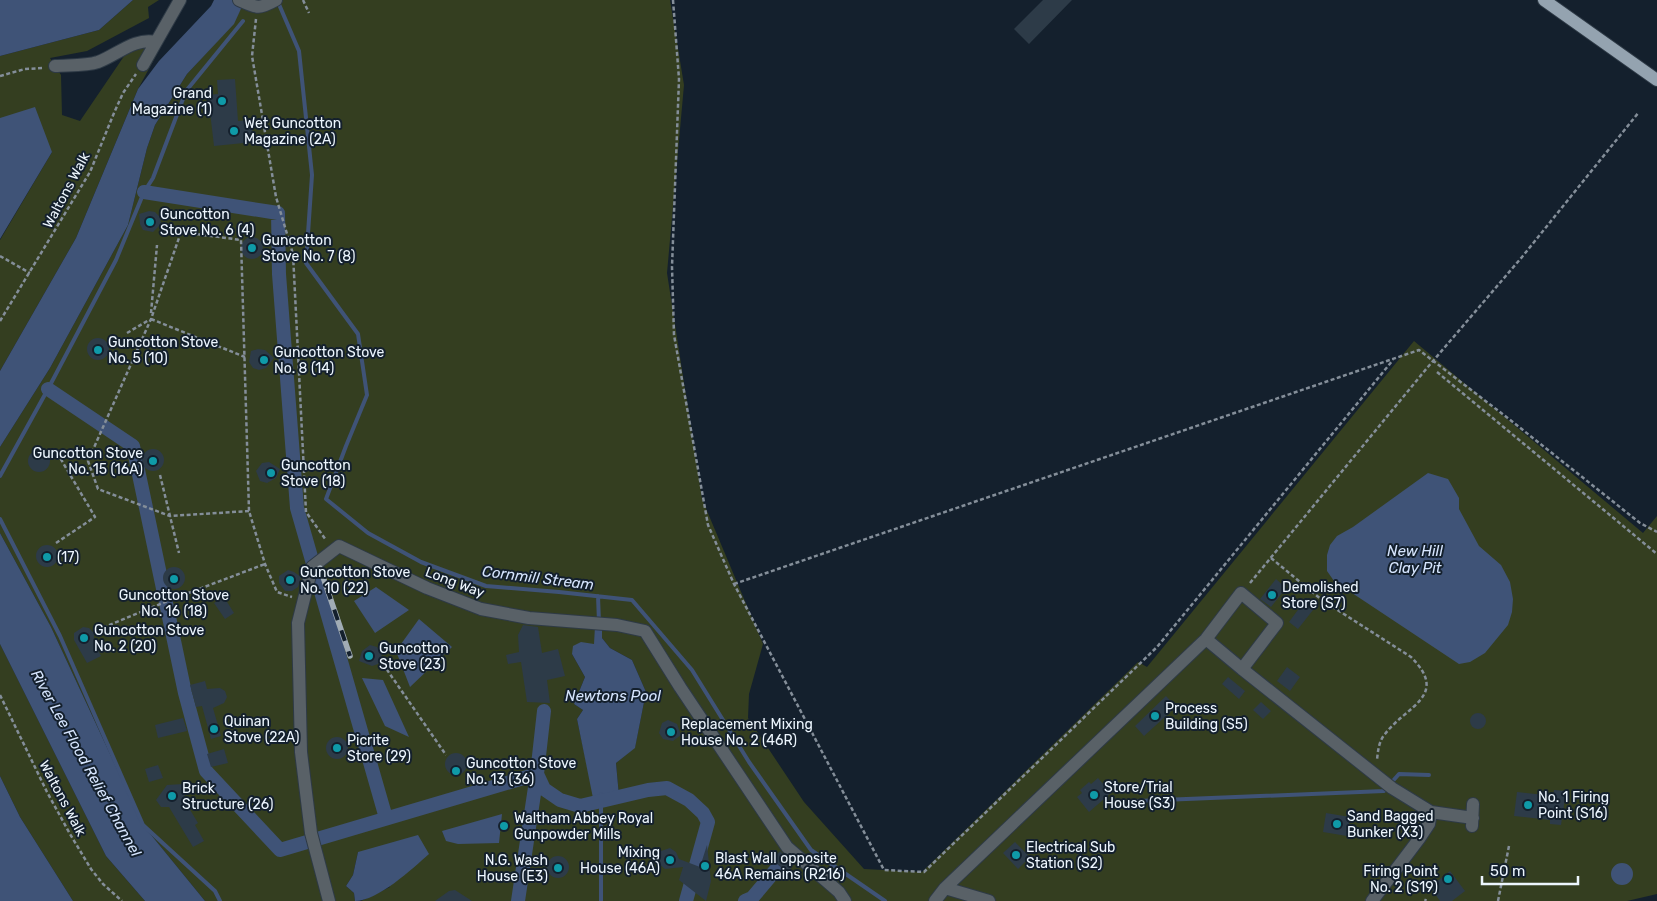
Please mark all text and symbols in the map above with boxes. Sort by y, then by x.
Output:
place label: Grand Magazine (1) [132,85,212,118]
marker: Grand Magazine (1) [216,95,228,107]
place label: Wet Guncotton Magazine (2A) [244,115,341,148]
marker: Wet Guncotton Magazine (2A) [228,125,240,137]
street label: Waltons Walk [39,149,94,231]
place label: Guncotton Stove No. 6 (4) [160,206,254,239]
marker: Guncotton Stove No. 6 (4) [144,216,156,228]
place label: Guncotton Stove No. 7 (8) [262,232,356,265]
marker: Guncotton Stove No. 7 (8) [246,242,258,254]
place label: Guncotton Stove No. 5 (10) [108,334,218,367]
marker: Guncotton Stove No. 5 (10) [92,344,104,356]
place label: Guncotton Stove No. 8 (14) [274,344,384,377]
marker: Guncotton Stove No. 8 (14) [258,354,270,366]
place label: Guncotton Stove No. 15 (16A) [33,445,143,478]
marker: Guncotton Stove No. 15 (16A) [147,455,159,467]
place label: Guncotton Stove (18) [281,457,351,490]
marker: Guncotton Stove (18) [265,467,277,479]
water label: New Hill Clay Pit [1387,542,1443,577]
place label: (17) [57,549,79,566]
marker: (17) [41,551,53,563]
water label: Cornmill Stream [481,562,595,594]
street label: Long Way [423,563,487,602]
place label: Guncotton Stove No. 10 (22) [300,564,410,597]
marker: Guncotton Stove No. 16 (18) [168,573,180,585]
marker: Guncotton Stove No. 10 (22) [284,574,296,586]
place label: Demolished Store (S7) [1282,579,1359,612]
place label: Guncotton Stove No. 16 (18) [119,587,229,620]
marker: Demolished Store (S7) [1266,589,1278,601]
place label: Guncotton Stove No. 2 (20) [94,622,204,655]
marker: Guncotton Stove No. 2 (20) [78,632,90,644]
place label: Guncotton Stove (23) [379,640,449,673]
marker: Guncotton Stove (23) [363,650,375,662]
water label: River Lee Flood Relief Channel [27,666,145,860]
water label: Newtons Pool [565,687,661,705]
place label: Process Building (S5) [1165,700,1248,733]
marker: Process Building (S5) [1149,710,1161,722]
place label: Quinan Stove (22A) [224,713,299,746]
place label: Replacement Mixing House No. 2 (46R) [681,716,813,749]
marker: Quinan Stove (22A) [208,723,220,735]
marker: Replacement Mixing House No. 2 (46R) [665,726,677,738]
place label: Picrite Store (29) [347,732,411,765]
marker: Picrite Store (29) [331,742,343,754]
place label: Guncotton Stove No. 13 (36) [466,755,576,788]
street label: Waltons Walk [35,757,90,840]
marker: Guncotton Stove No. 13 (36) [450,765,462,777]
place label: Store/Trial House (S3) [1104,779,1175,812]
place label: Brick Structure (26) [182,780,273,813]
marker: Store/Trial House (S3) [1088,789,1100,801]
place label: No. 1 Firing Point (S16) [1538,789,1609,822]
marker: Brick Structure (26) [166,790,178,802]
marker: No. 1 Firing Point (S16) [1522,799,1534,811]
place label: Sand Bagged Bunker (X3) [1347,808,1434,841]
place label: Waltham Abbey Royal Gunpowder Mills [514,810,653,843]
marker: Sand Bagged Bunker (X3) [1331,818,1343,830]
marker: Waltham Abbey Royal Gunpowder Mills [498,820,510,832]
place label: Electrical Sub Station (S2) [1026,839,1115,872]
place label: Mixing House (46A) [580,844,660,877]
marker: Electrical Sub Station (S2) [1010,849,1022,861]
place label: Blast Wall opposite 46A Remains (R216) [715,850,845,883]
place label: N.G. Wash House (E3) [477,852,548,885]
marker: Mixing House (46A) [664,854,676,866]
scale bar [1482,854,1578,886]
marker: Blast Wall opposite 46A Remains (R216) [699,860,711,872]
marker: N.G. Wash House (E3) [552,862,564,874]
text: 50 m [1490,862,1525,880]
place label: Firing Point No. 2 (S19) [1363,863,1439,896]
marker: Firing Point No. 2 (S19) [1442,873,1454,885]

